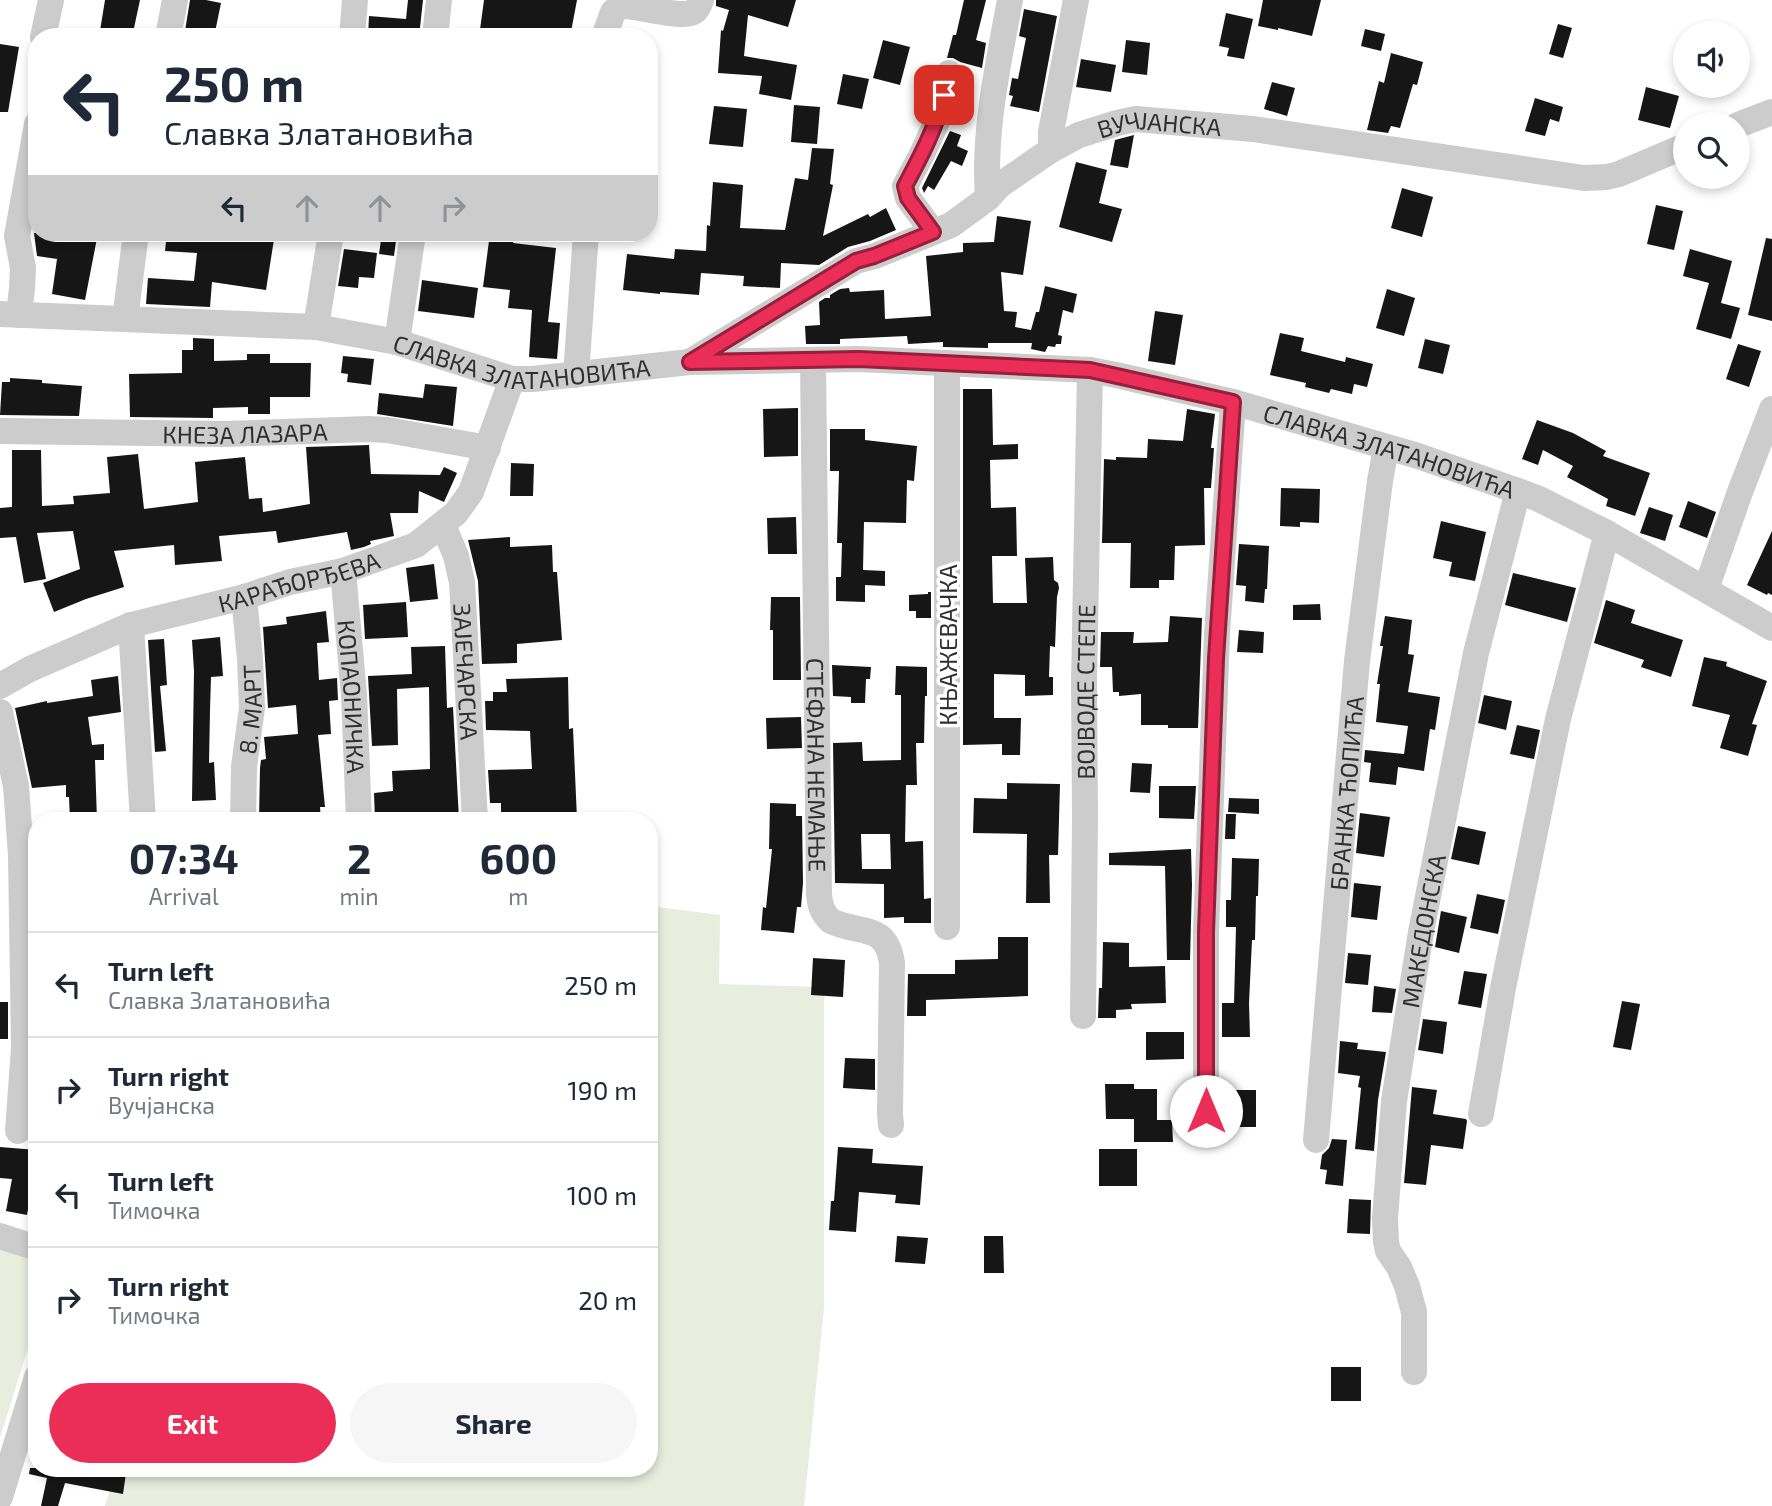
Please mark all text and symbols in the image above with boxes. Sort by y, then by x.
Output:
map controls [1673,21,1750,189]
button: sound [1673,21,1750,98]
text: 250 m [164,53,304,112]
icon: left [49,56,140,147]
pin [914,65,974,125]
icon: arrive [925,76,963,114]
street label: ВУЧЈАНСКА [1093,104,1223,143]
button: search [1673,112,1750,189]
text: Славка Златановића [164,113,474,151]
icon: left [215,189,253,227]
icon: ahead [288,189,326,227]
icon: ahead [361,189,399,227]
icon: right [434,189,472,227]
street label: СЛАВКА ЗЛАТАНОВИЋА [390,327,652,394]
street label: СЛАВКА ЗЛАТАНОВИЋА [1260,397,1519,503]
street label: КНЕЗА ЛАЗАРА [162,416,328,449]
street label: КАРАЂОРЂЕВА [215,545,383,617]
street label: КЊАЖЕВАЧКА [933,564,962,726]
street label: ЗАЈЕЧАРСКА [449,602,485,741]
street label: ВОЈВОДЕ СТЕПЕ [1069,604,1100,780]
street label: КОПАОНИЧКА [333,618,372,774]
street label: СТЕФАНА НЕМАЊЕ [802,658,833,872]
street label: 8. МАРТ [231,664,266,756]
street label: БРАНКА ЋОПИЋА [1323,695,1368,892]
text: 07:34 [129,832,239,882]
text: 2 [347,832,371,882]
text: 600 [479,832,557,882]
street label: МАКЕДОНСКА [1395,852,1451,1010]
text: Arrival [149,882,219,910]
text: min [340,882,379,910]
text: m [508,882,528,910]
text: Turn left [108,955,214,986]
icon: left [49,966,87,1004]
text: 250 m [564,969,637,1000]
text: Славка Златановића [108,986,331,1014]
text: Turn right [108,1060,229,1091]
icon: right [49,1071,87,1109]
text: 190 m [568,1074,637,1105]
position arrow [1169,1074,1243,1148]
text: Вучјанска [108,1091,215,1119]
text: Turn left [108,1165,214,1196]
icon: left [49,1176,87,1214]
text: 100 m [567,1179,637,1210]
text: Тимочка [108,1196,200,1224]
text: Turn right [108,1270,229,1301]
icon: right [49,1281,87,1319]
text: 20 m [578,1284,637,1315]
text: Тимочка [108,1301,200,1329]
button: Exit [49,1383,336,1463]
button: Share [350,1383,637,1463]

